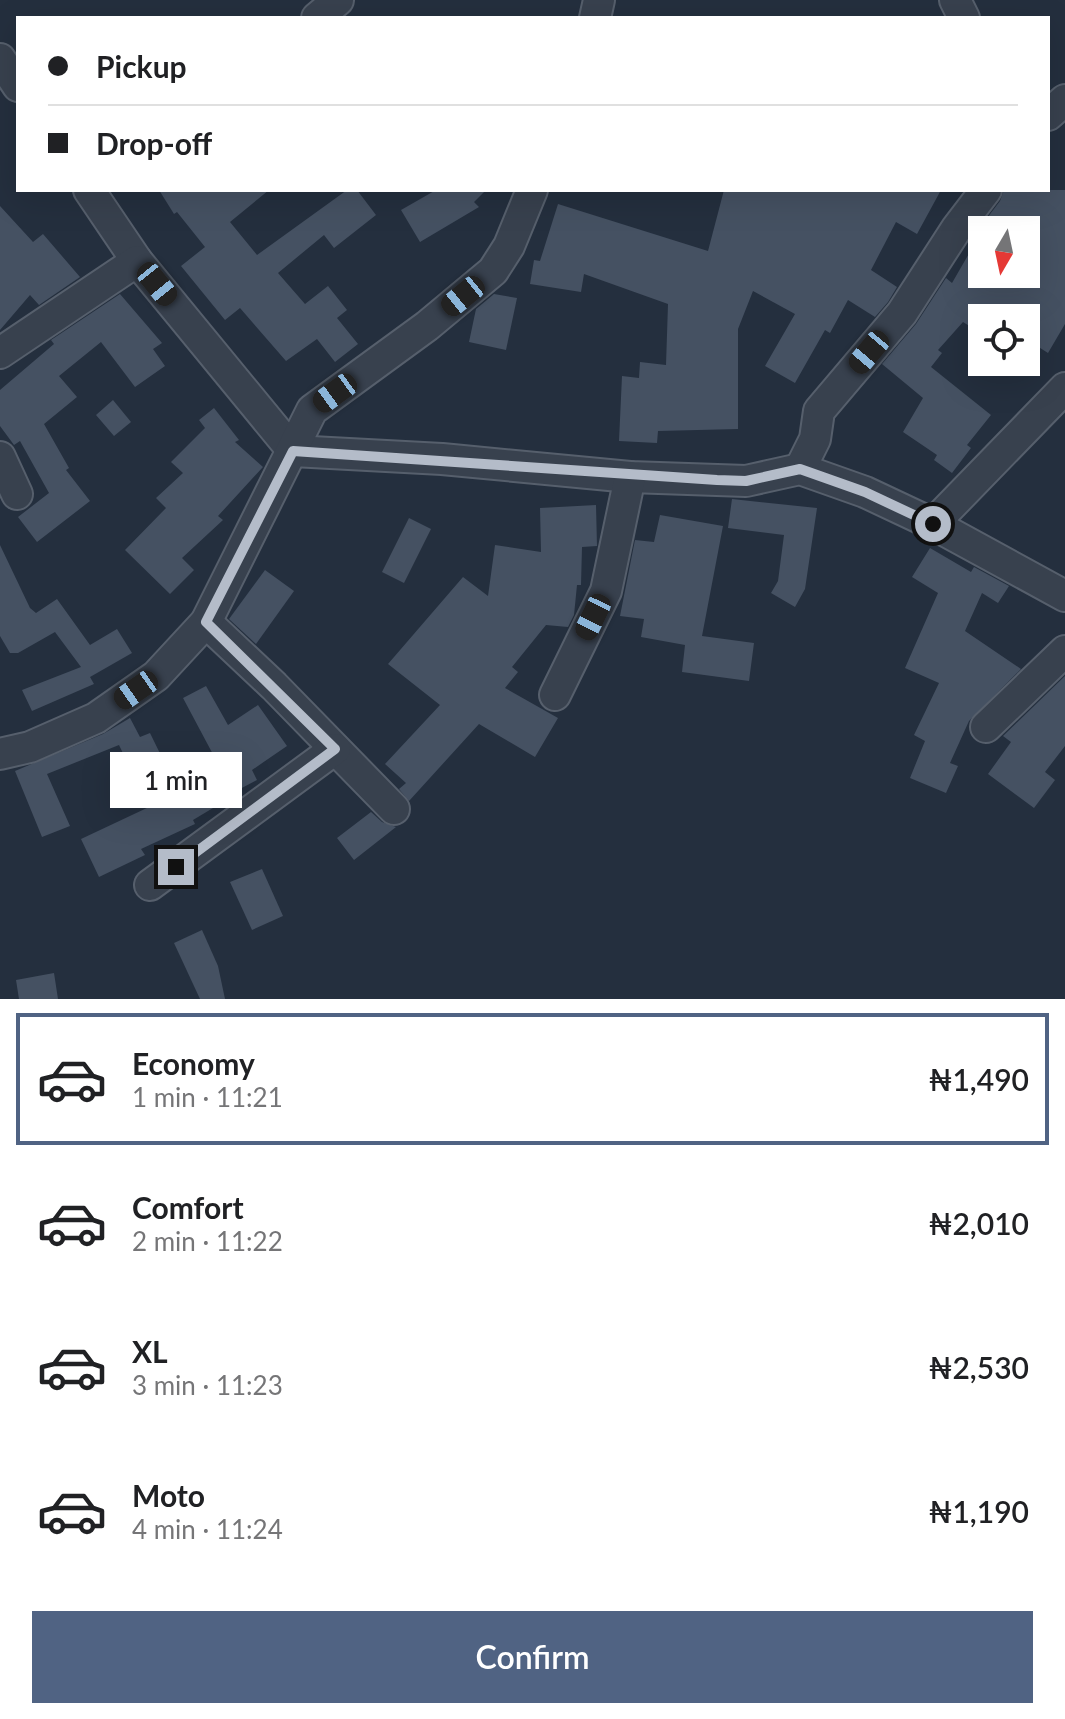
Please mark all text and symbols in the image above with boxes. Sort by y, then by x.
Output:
text: Pickup [96,48,187,84]
text: Drop-off [96,125,212,161]
north arrow [968,216,1040,288]
map controls [968,216,1040,376]
car [133,258,181,310]
car [437,272,489,320]
button: locate [968,304,1040,376]
car [844,326,894,378]
car [309,369,361,417]
route start [915,506,951,542]
car [572,590,614,644]
car [109,666,163,714]
callout: 1 min [110,751,242,807]
text: 1 min [144,764,208,796]
route end [158,849,194,885]
icon: car [36,1043,108,1115]
text: Economy [132,1045,255,1081]
text: ₦1,490 [929,1061,1029,1097]
text: 1 min · 11:21 [132,1081,283,1113]
icon: car [36,1187,108,1259]
text: Comfort [132,1189,244,1225]
text: ₦2,010 [929,1205,1029,1241]
text: 2 min · 11:22 [132,1225,283,1257]
icon: car [36,1331,108,1403]
text: XL [132,1333,168,1369]
text: ₦2,530 [929,1349,1029,1385]
text: 3 min · 11:23 [132,1369,283,1401]
icon: car [36,1475,108,1547]
text: Moto [132,1477,205,1513]
text: ₦1,190 [929,1493,1029,1529]
text: 4 min · 11:24 [132,1513,283,1545]
button: Confirm [32,1611,1033,1703]

